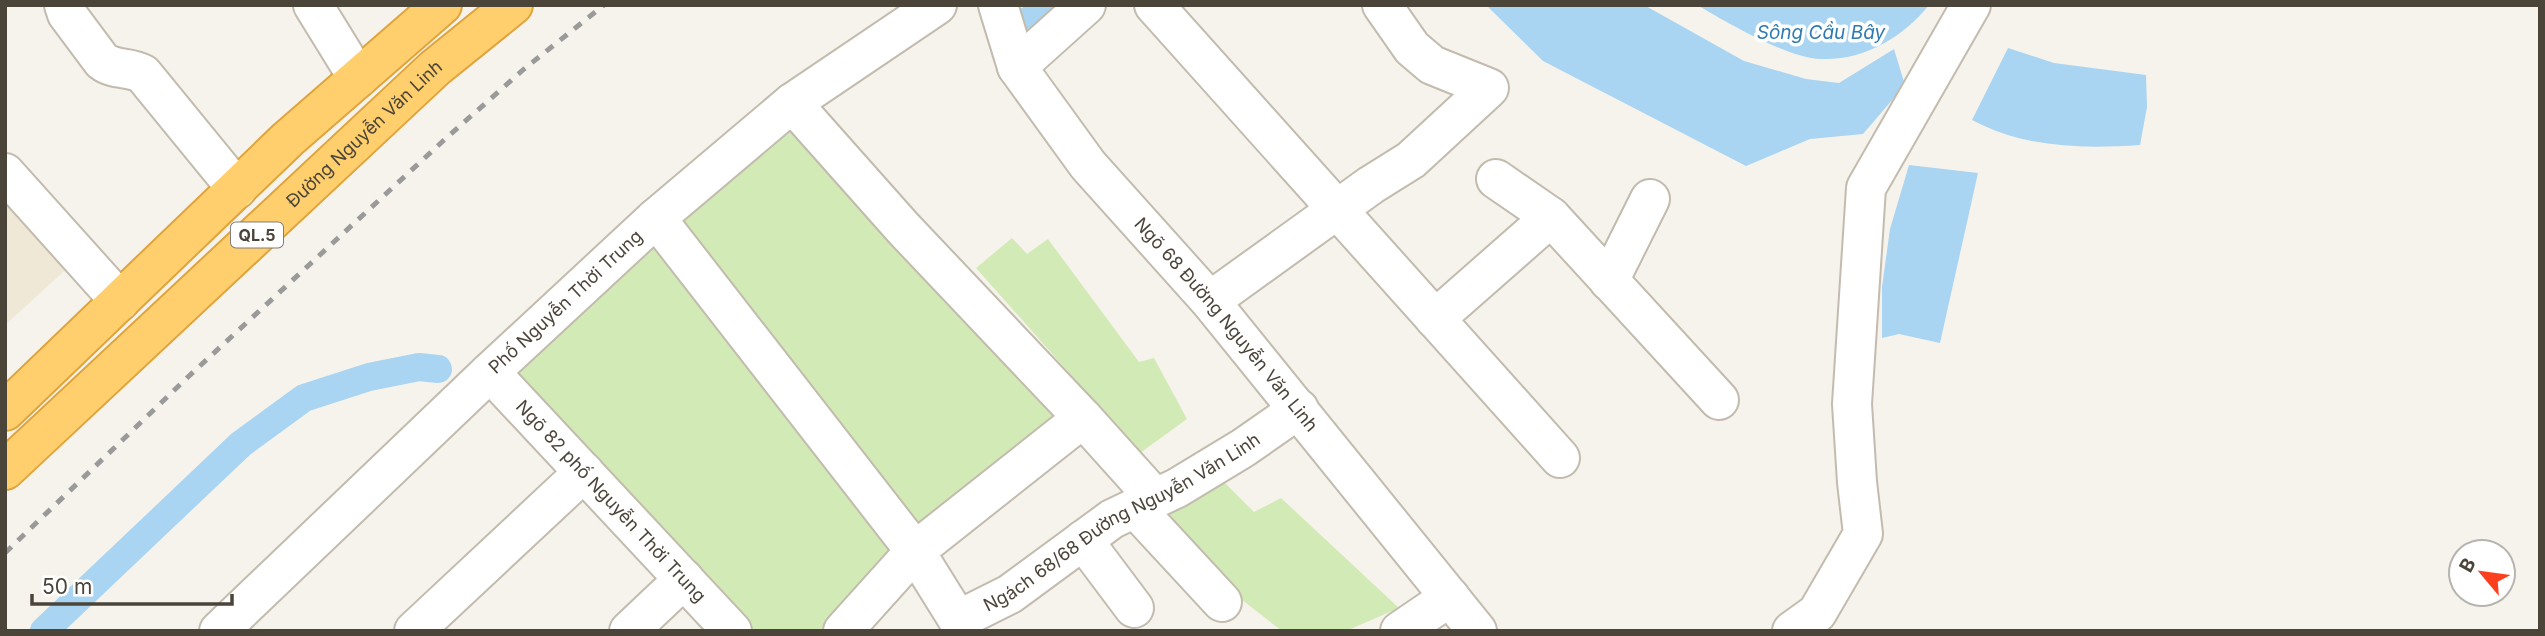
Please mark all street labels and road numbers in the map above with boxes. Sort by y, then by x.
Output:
street label: Đường Nguyễn Văn Linh [282,56,446,211]
street label: Ngõ 68 Đường Nguyễn Văn Linh [1130,213,1322,436]
road number: QL.5 [231,222,283,247]
street label: Phố Nguyễn Thời Trung [484,225,646,378]
street label: Ngõ 82 phố Nguyễn Thời Trung [512,396,711,606]
street label: Ngách 68/68 Đường Nguyễn Văn Linh [980,429,1264,616]

